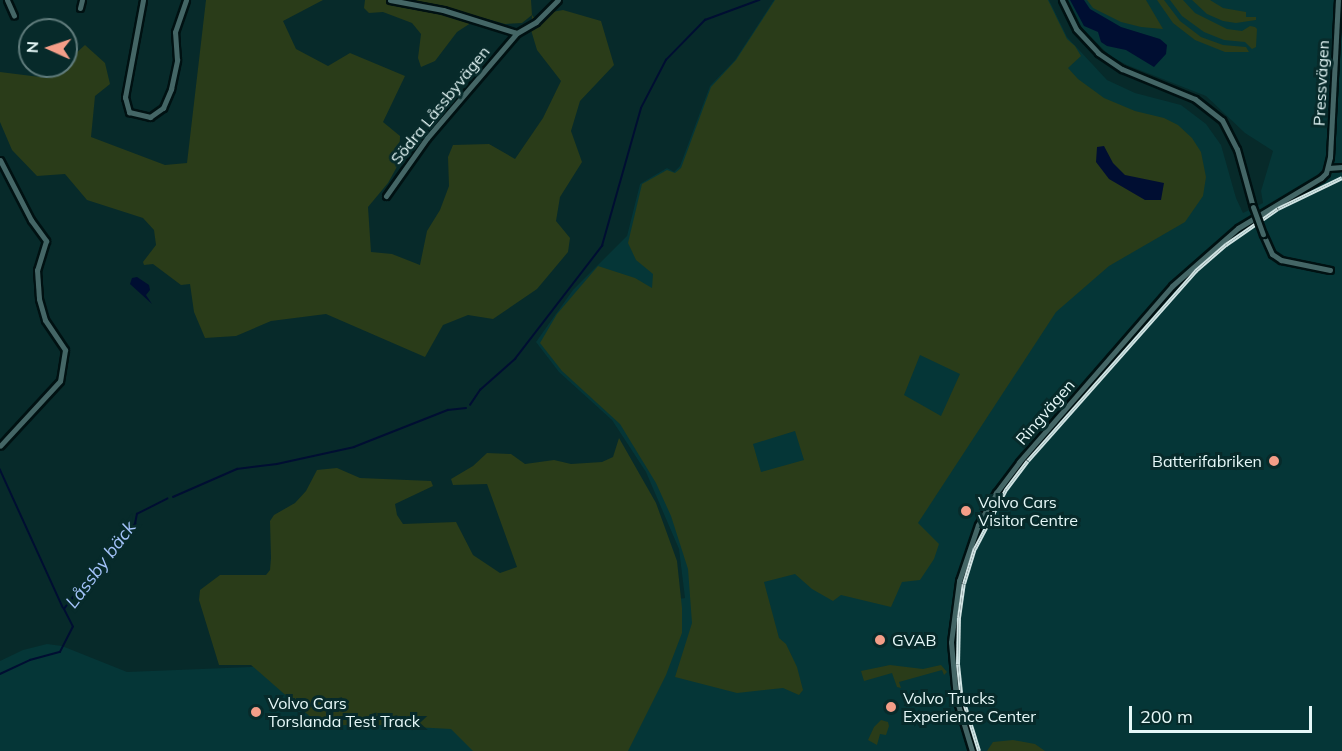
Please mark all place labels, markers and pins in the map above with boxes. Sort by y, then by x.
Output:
place label: Batterifabriken [1152,451,1262,471]
marker: Batterifabriken [1267,454,1281,468]
place label: Volvo Cars Visitor Centre [978,492,1078,530]
marker: Volvo Cars Visitor Centre [959,504,973,518]
place label: GVAB [892,630,936,650]
marker: GVAB [873,633,887,647]
place label: Volvo Trucks Experience Center [903,688,1036,726]
place label: Volvo Cars Torslanda Test Track [268,693,420,731]
marker: Volvo Trucks Experience Center [884,700,898,714]
marker: Volvo Cars Torslanda Test Track [249,705,263,719]

